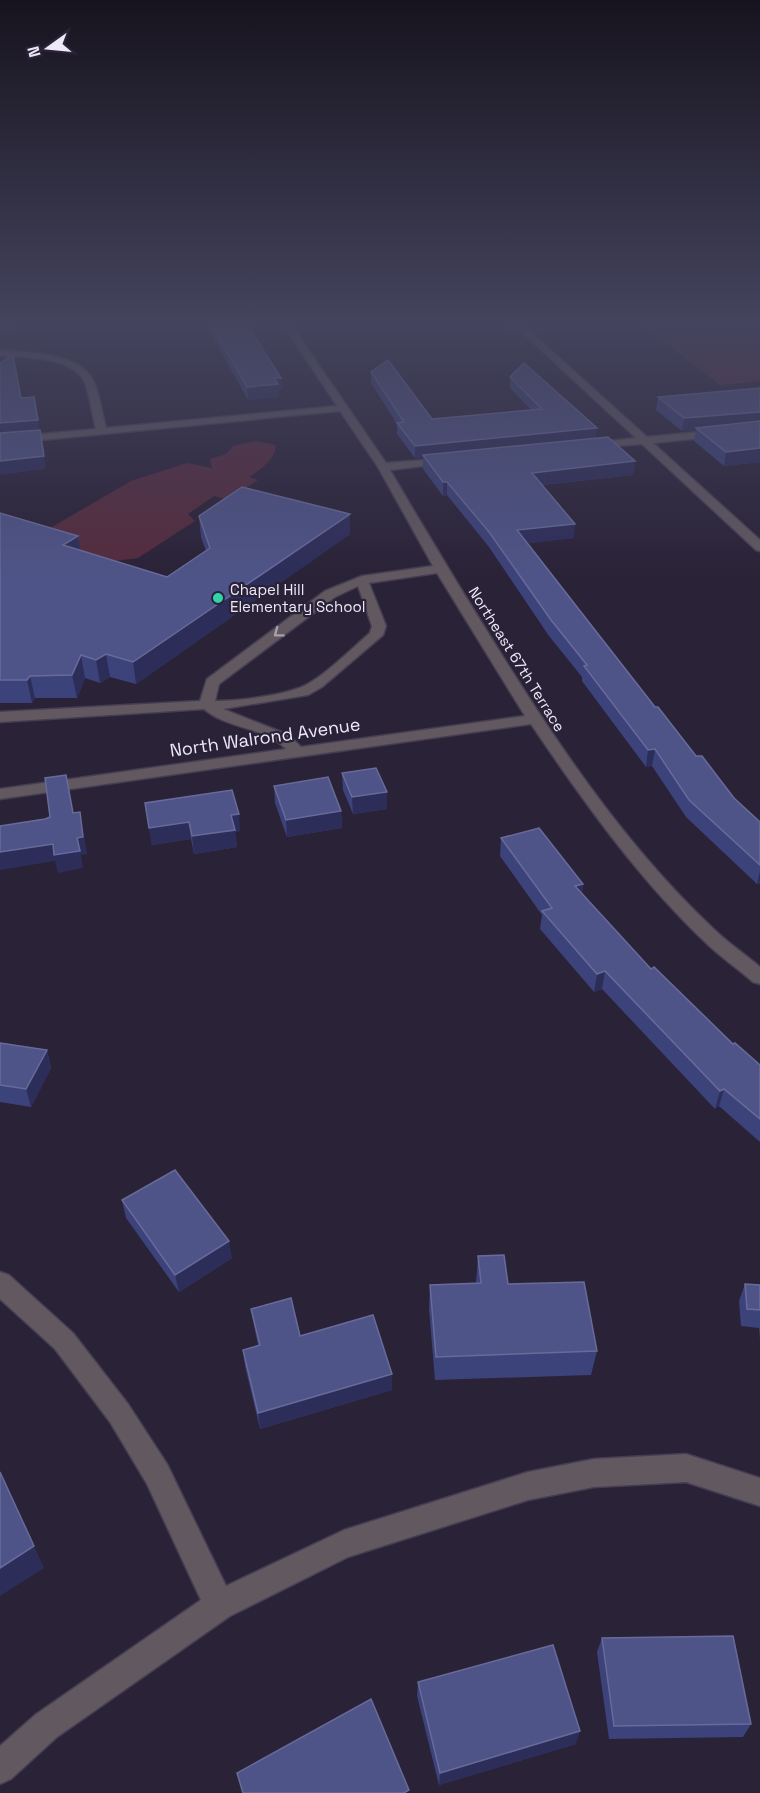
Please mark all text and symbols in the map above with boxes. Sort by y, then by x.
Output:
north arrow [18,18,78,78]
text: N [22,44,46,60]
place label: Chapel Hill Elementary School [230,580,366,616]
street label: Northeast 67th Terrace [465,583,569,735]
marker: Chapel Hill Elementary School [211,591,225,605]
one-way arrow [273,626,284,637]
street label: North Walrond Avenue [168,712,362,762]

